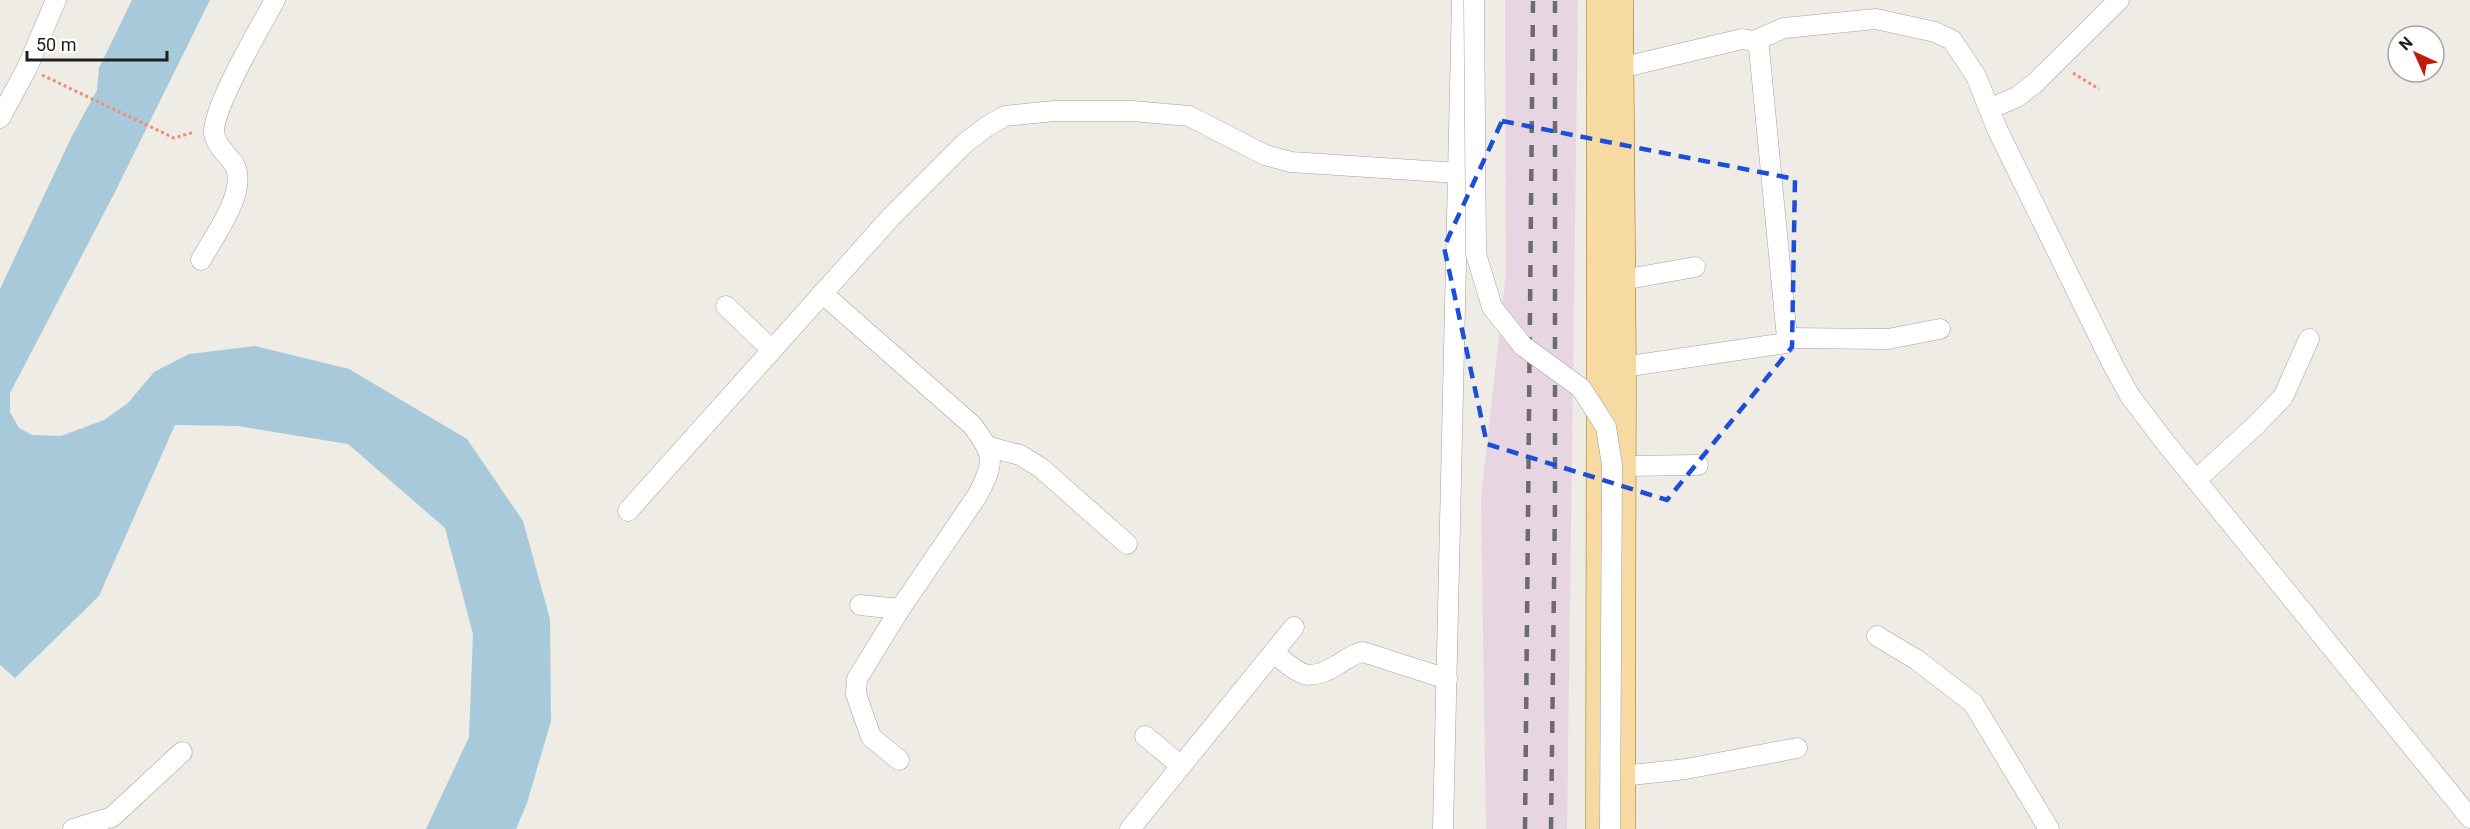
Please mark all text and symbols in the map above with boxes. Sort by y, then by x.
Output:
scale bar [27,24,166,62]
north arrow [2386,24,2446,84]
text: N [2395,33,2416,54]
text: 50 m [36,34,76,55]

